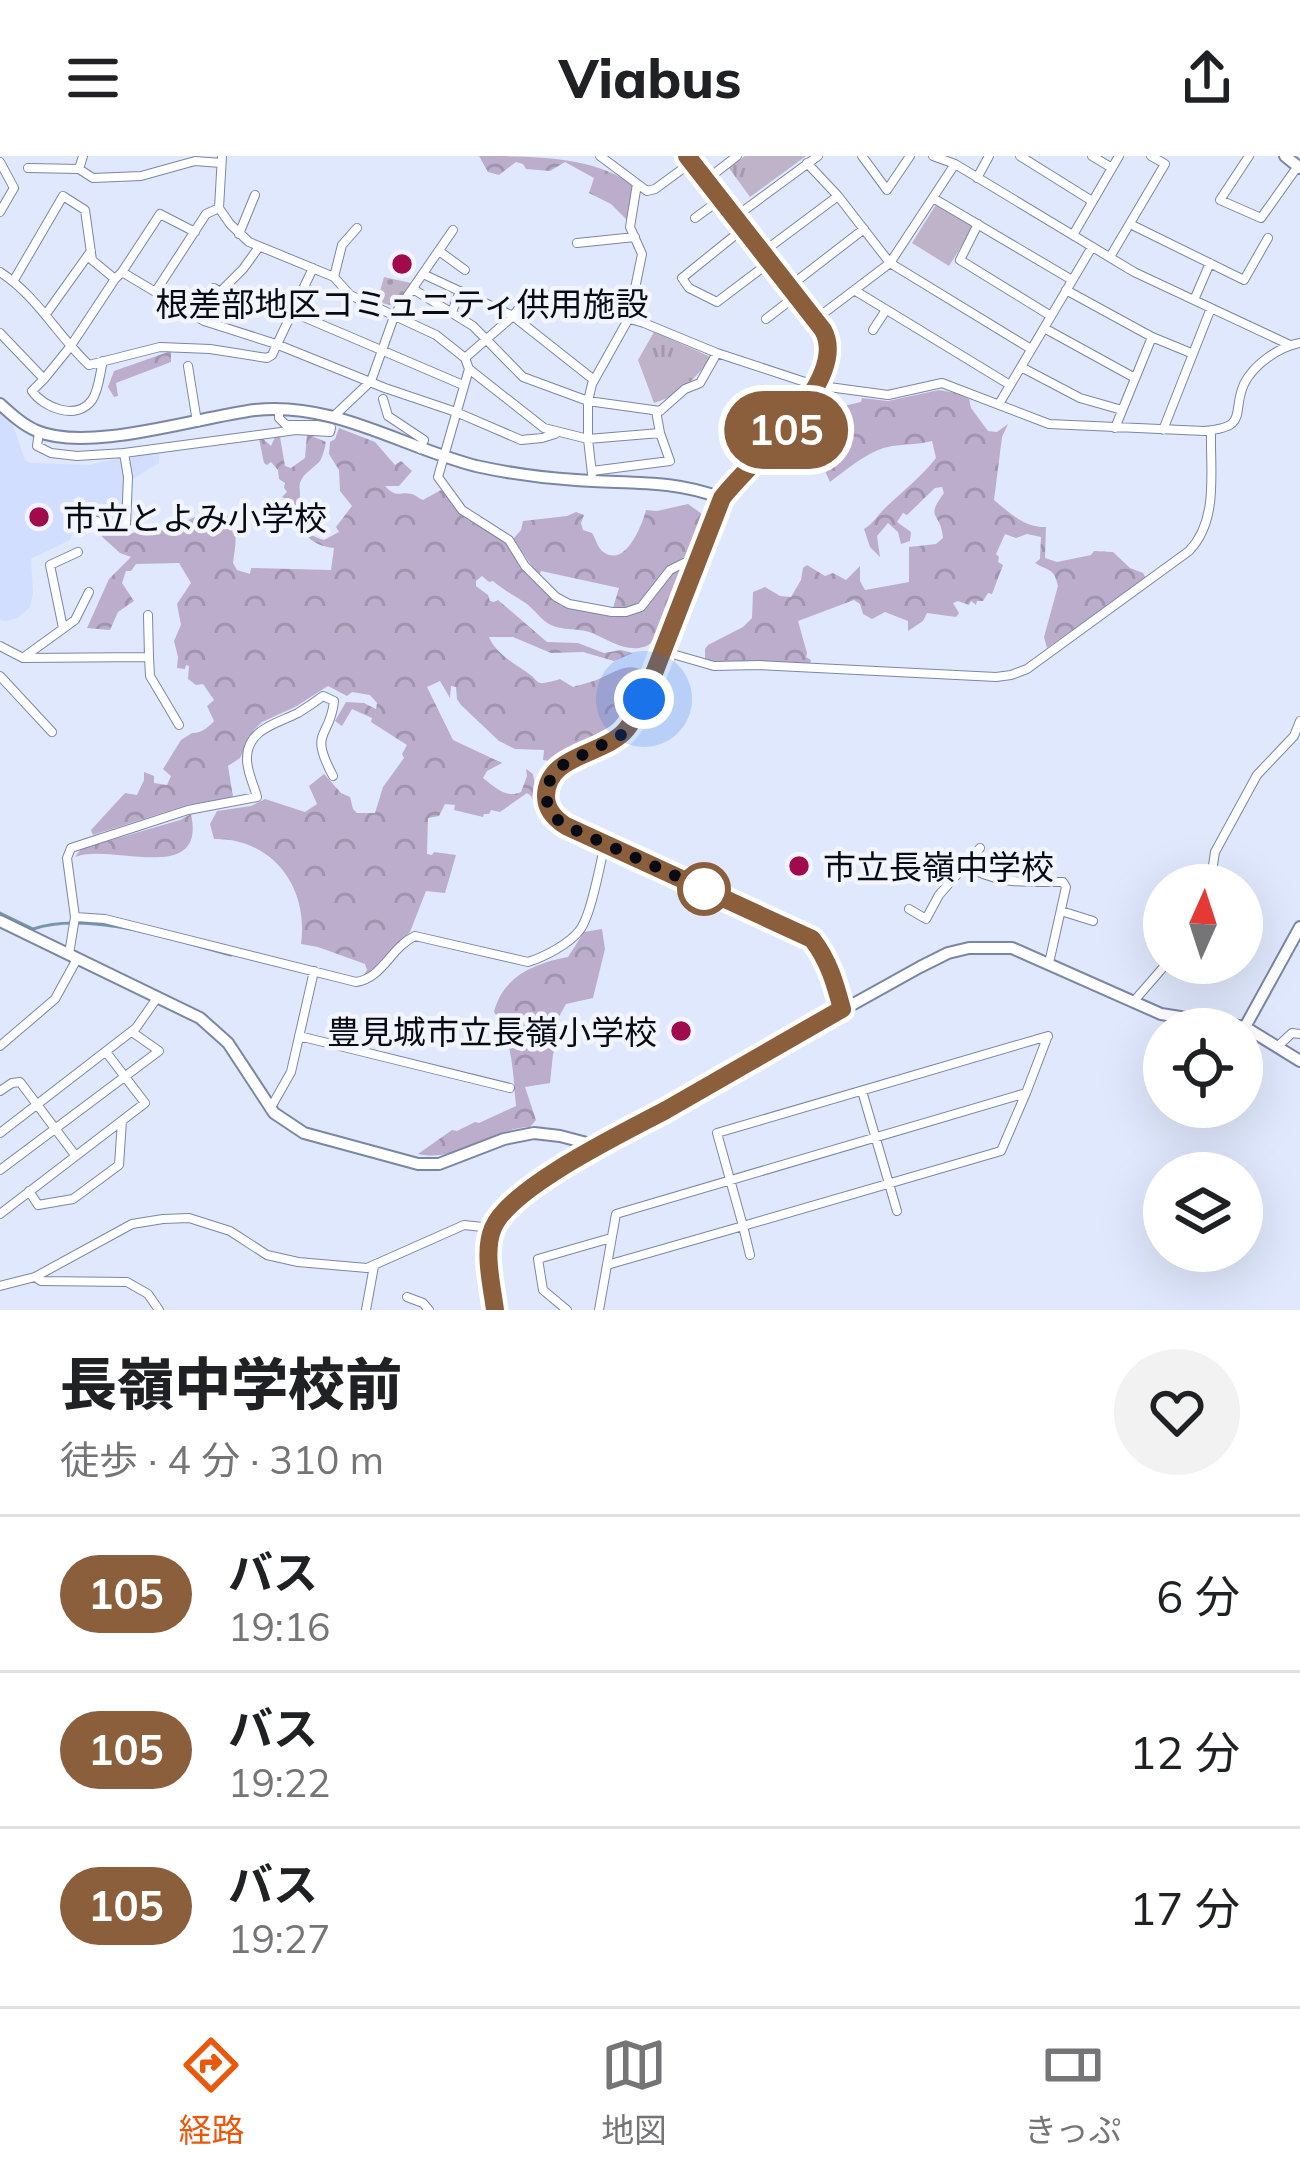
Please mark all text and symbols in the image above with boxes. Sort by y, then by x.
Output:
text: Viabus [559,44,741,112]
icon: menu [60,45,126,111]
icon: share [1174,45,1240,111]
marker: 根差部地区コミュニティ供用施設 [389,251,415,277]
place label: 根差部地区コミュニティ供用施設 [155,283,649,324]
line badge: 105 [717,391,855,469]
text: 105 [748,403,824,456]
place label: 市立とよみ小学校 [63,497,327,538]
marker: 市立とよみ小学校 [26,504,52,530]
your location [614,669,674,729]
place label: 市立長嶺中学校 [823,846,1054,887]
marker: 市立長嶺中学校 [786,853,812,879]
unlabelled marker [679,864,729,914]
north arrow [1143,864,1263,984]
map controls [1143,864,1263,1272]
button: locate [1143,1008,1263,1128]
place label: 豊見城市立長嶺小学校 [327,1011,657,1052]
marker: 豊見城市立長嶺小学校 [668,1018,694,1044]
button: layers [1143,1152,1263,1272]
text: 長嶺中学校前 [60,1348,402,1419]
button: heart [1114,1349,1240,1475]
text: 徒歩 · 4 分 · 310 m [60,1435,384,1484]
text: バス [228,1544,318,1600]
text: 105 [88,1567,164,1620]
text: 6 分 [1156,1568,1240,1624]
text: 19:16 [228,1602,331,1651]
text: バス [228,1700,318,1756]
text: 105 [88,1723,164,1776]
text: 12 分 [1129,1724,1240,1780]
text: 19:22 [228,1758,331,1807]
text: バス [228,1856,318,1912]
text: 105 [88,1879,164,1932]
text: 17 分 [1129,1880,1240,1936]
text: 19:27 [228,1914,331,1963]
tab: 経路 [178,2032,244,2152]
tab: 地図 [601,2032,667,2152]
tab: きっぷ [1024,2032,1122,2152]

